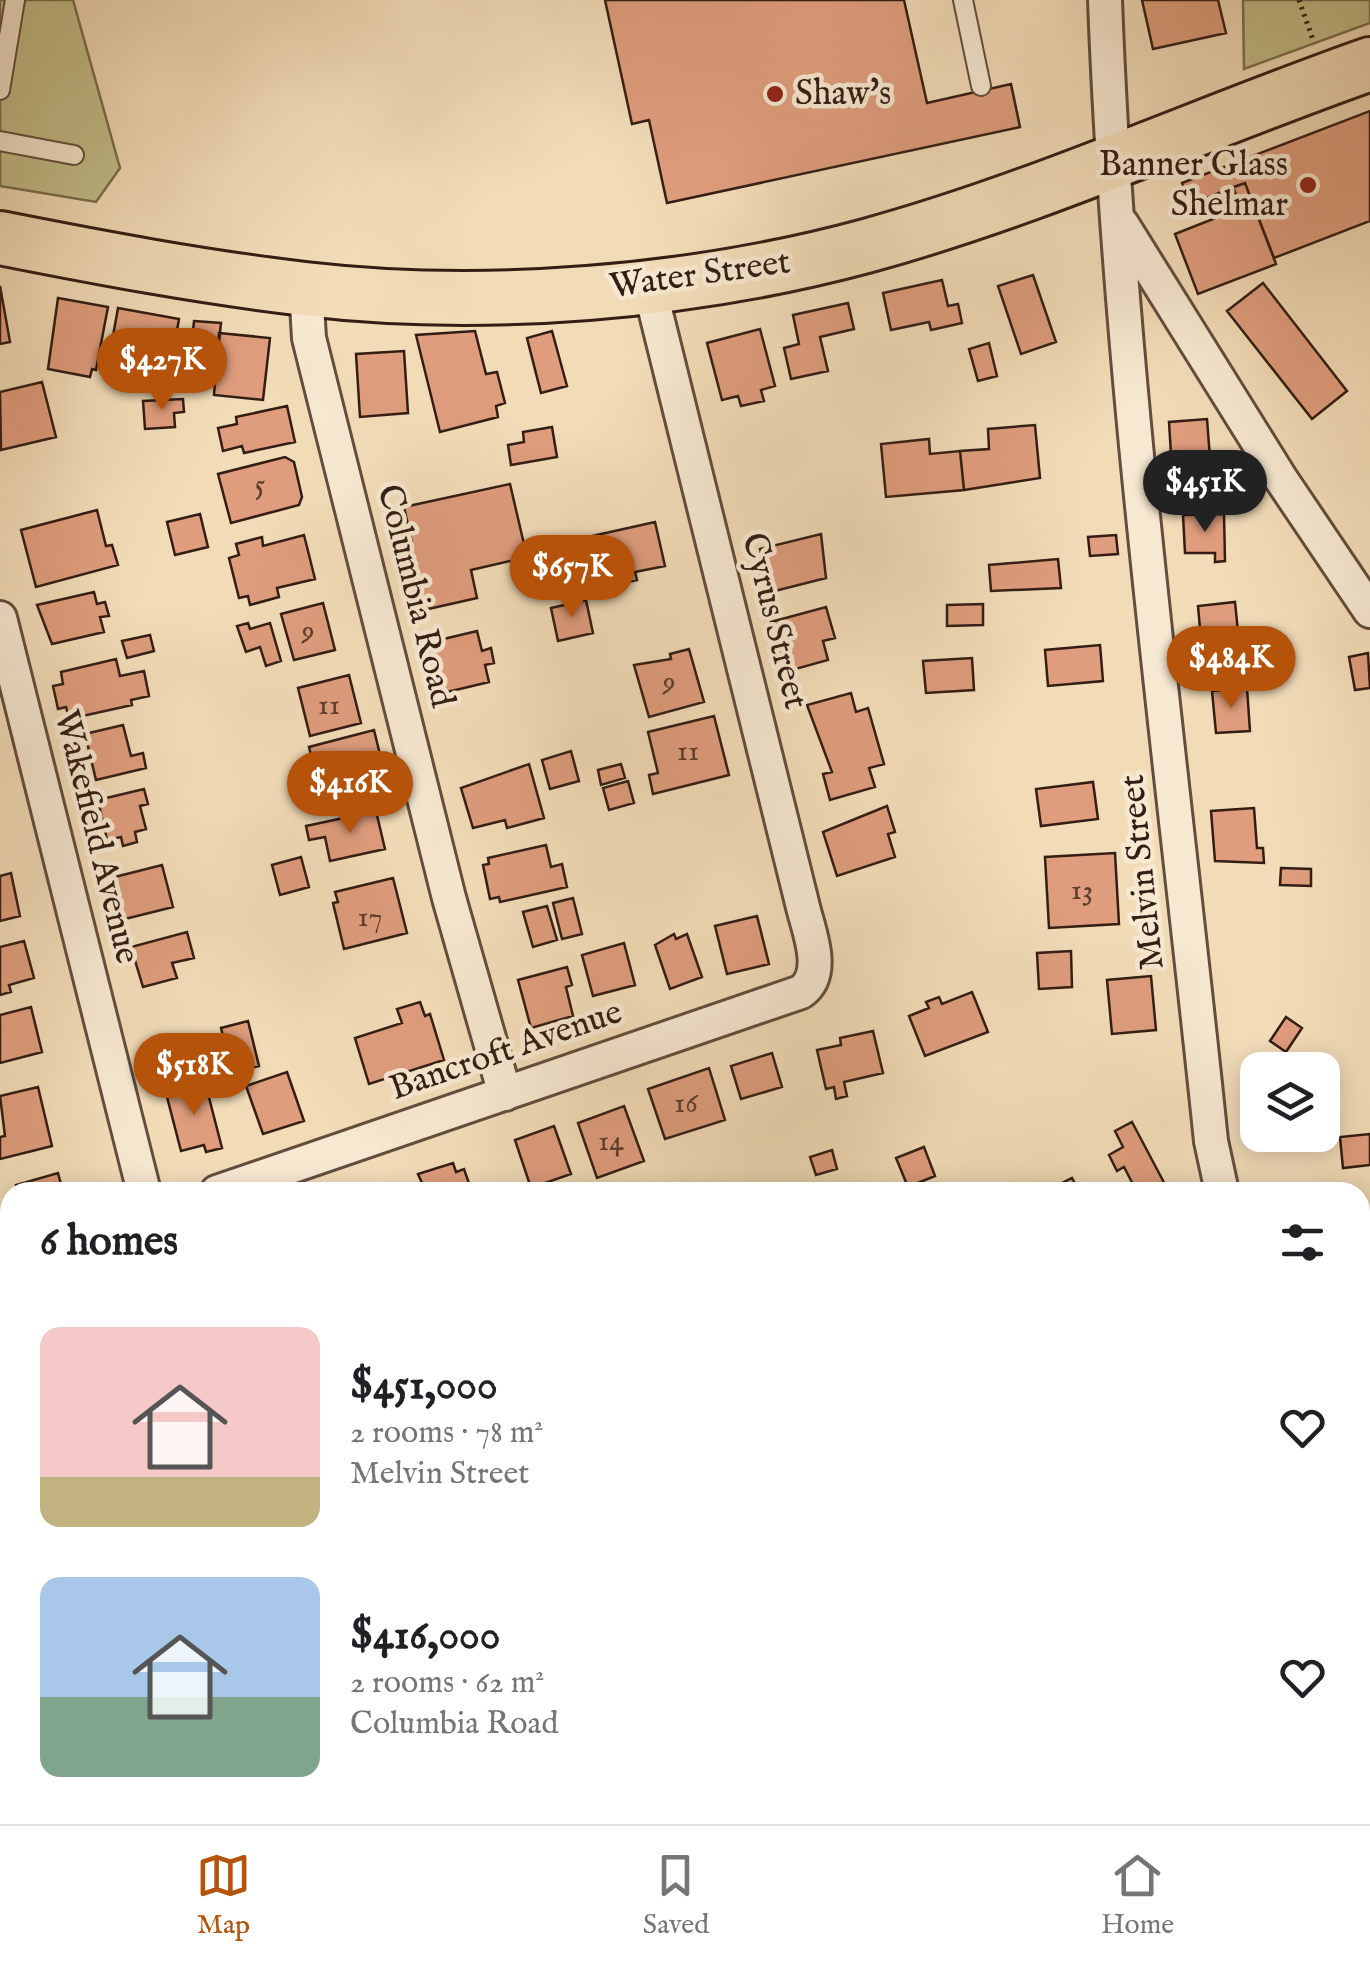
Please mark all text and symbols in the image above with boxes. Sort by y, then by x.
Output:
place label: Shaw's [795,72,891,117]
marker: Shaw's [764,83,786,105]
place label: Banner Glass Shelmar [1099,143,1288,228]
marker: Banner Glass Shelmar [1297,174,1319,196]
street label: Water Street [607,240,793,310]
pin: $427K [92,328,232,413]
text: $427K [119,340,205,381]
pin: $451K [1135,450,1275,535]
text: $451K [1165,462,1245,503]
house number: 5 [255,467,266,505]
street label: Columbia Road [366,480,464,712]
street label: Cyrus Street [730,528,818,714]
pin: $657K [502,535,642,620]
text: $657K [532,547,612,588]
house number: 9 [300,613,315,651]
pin: $484K [1161,626,1301,711]
text: $484K [1189,638,1273,679]
house number: 9 [661,664,676,702]
house number: 11 [318,687,340,725]
street label: Wakefield Avenue [43,705,149,969]
house number: 11 [677,733,699,771]
pin: $416K [280,751,420,836]
text: $416K [309,763,391,804]
street label: Melvin Street [1110,772,1176,972]
house number: 13 [1071,872,1093,910]
house number: 17 [357,899,383,937]
street label: Bancroft Avenue [384,990,628,1112]
pin: $518K [124,1033,264,1118]
text: $518K [156,1045,232,1086]
map controls [1240,1052,1340,1152]
button: layers [1240,1052,1340,1152]
house number: 16 [674,1085,699,1123]
house number: 14 [598,1123,624,1161]
icon: filters [1275,1215,1330,1270]
text: 6 homes [40,1216,178,1269]
text: $451,000 [350,1360,498,1413]
icon: home [120,1367,240,1487]
icon: heart [1275,1400,1330,1455]
text: 2 rooms · 78 m² [350,1413,543,1454]
text: Melvin Street [350,1454,529,1495]
text: $416,000 [350,1610,500,1663]
icon: home [120,1617,240,1737]
icon: heart [1275,1650,1330,1705]
text: 2 rooms · 62 m² [350,1663,544,1704]
text: Columbia Road [350,1704,558,1745]
tab: Map [196,1848,251,1943]
tab: Saved [643,1848,709,1943]
tab: Home [1101,1848,1174,1943]

